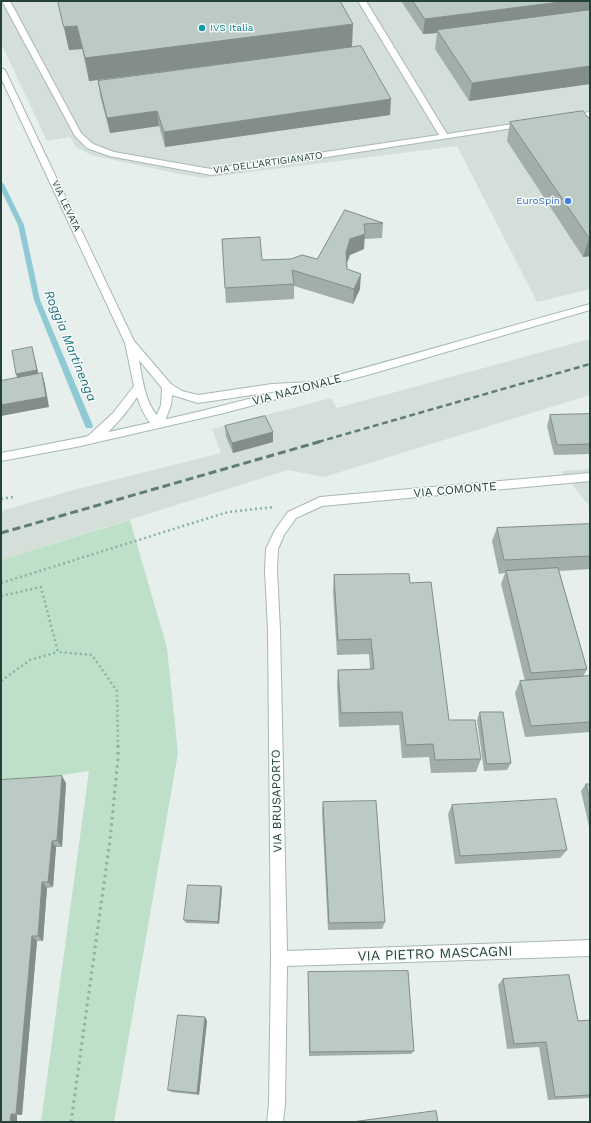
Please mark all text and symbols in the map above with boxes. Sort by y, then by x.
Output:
place label: IVS Italia [210,22,253,34]
marker: IVS Italia [197,23,207,33]
street label: VIA DELL'ARTIGIANATO [213,149,323,177]
street label: VIA LEVATA [49,178,83,234]
place label: EuroSpin [516,195,560,207]
marker: EuroSpin [563,196,573,206]
water label: Roggia Martinenga [41,288,99,404]
street label: VIA NAZIONALE [251,371,343,409]
street label: VIA COMONTE [413,479,497,501]
street label: VIA BRUSAPORTO [269,749,285,853]
street label: VIA PIETRO MASCAGNI [357,943,513,965]

